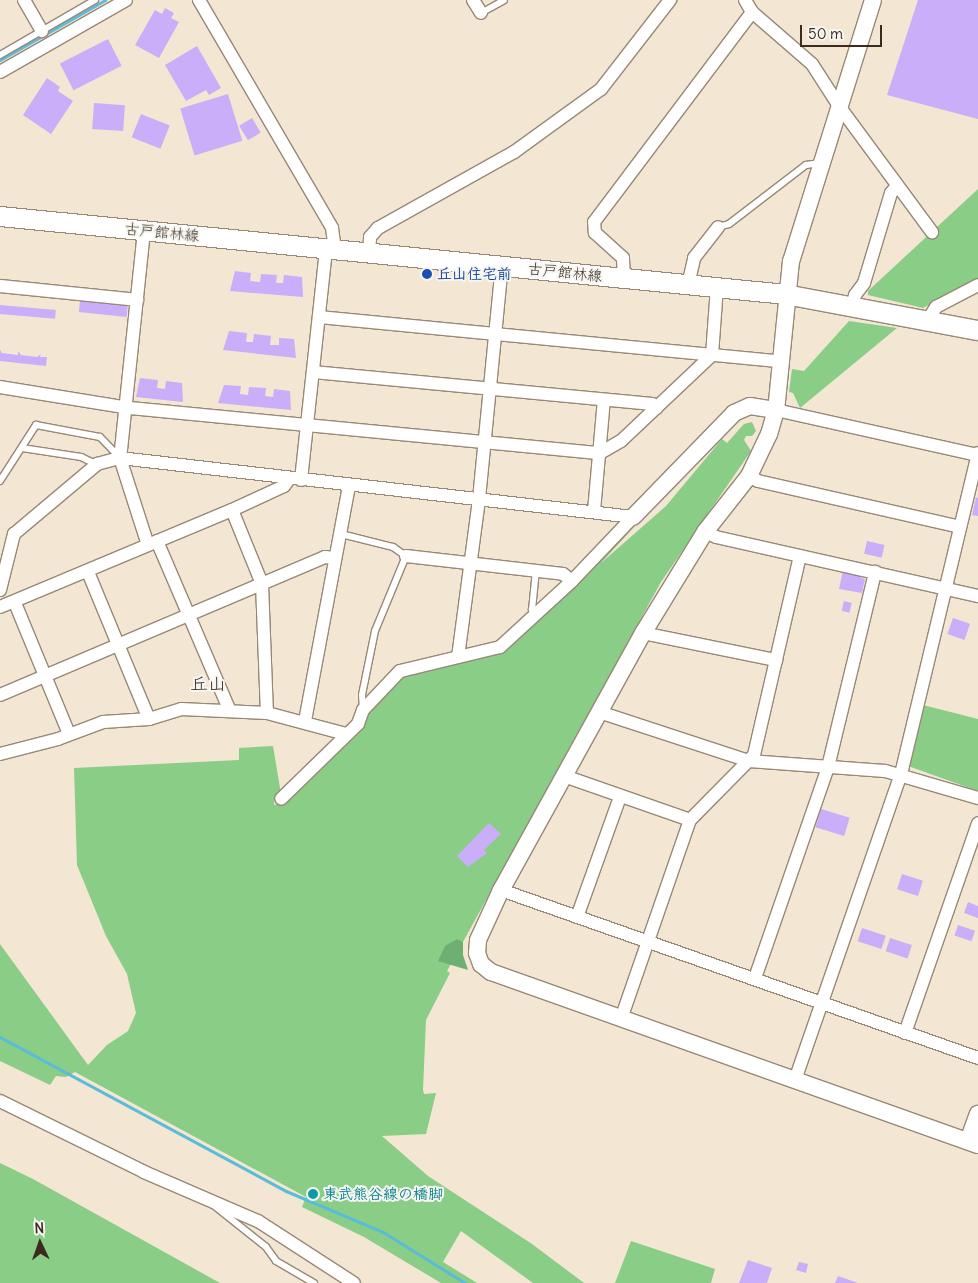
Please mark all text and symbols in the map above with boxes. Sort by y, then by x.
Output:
scale bar [803,15,886,47]
text: 50 m [808,24,843,43]
street label: 古戸館林線 [124,219,200,245]
street label: 古戸館林線 [527,259,603,285]
place label: 丘山住宅前 [437,265,512,283]
marker: 丘山住宅前 [421,268,433,280]
district label: 丘山 [190,673,226,695]
place label: 東武熊谷線の橋脚 [323,1185,443,1203]
marker: 東武熊谷線の橋脚 [307,1188,319,1200]
north arrow [15,1218,65,1268]
text: N [34,1219,45,1237]

